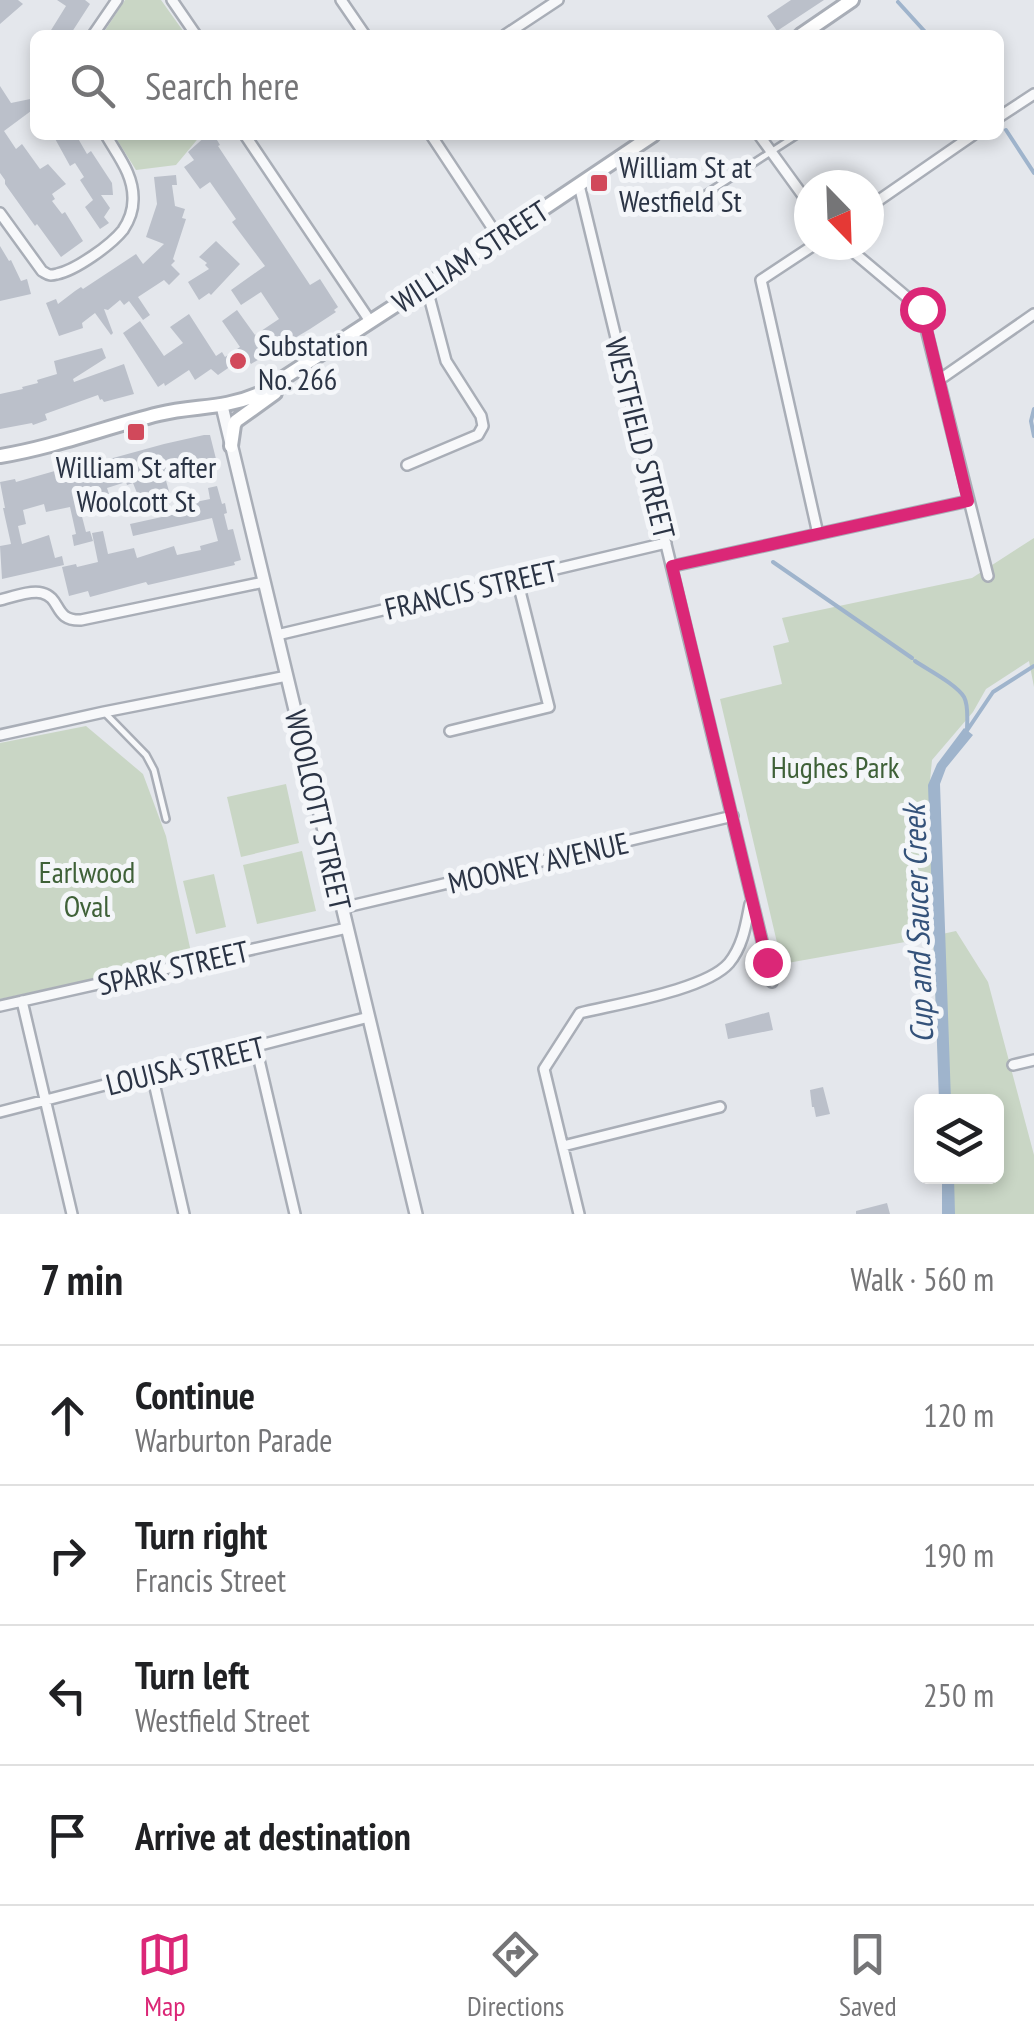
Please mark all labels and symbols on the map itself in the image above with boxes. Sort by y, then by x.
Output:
place label: William St at Westfield St [619,147,752,220]
north arrow [794,170,884,260]
marker: William St at Westfield St [588,172,610,194]
street label: WILLIAM STREET [385,191,555,321]
route start [900,287,946,333]
place label: Substation No. 266 [258,325,368,398]
street label: WESTFIELD STREET [597,333,685,543]
marker: Substation No. 266 [227,350,249,372]
marker: William St after Woolcott St [125,421,147,443]
place label: William St after Woolcott St [56,447,217,520]
street label: FRANCIS STREET [381,550,561,628]
street label: WOOLCOTT STREET [277,706,361,914]
park label: Hughes Park [771,747,900,786]
water label: Cup and Saucer Creek [892,801,942,1044]
street label: MOONEY AVENUE [444,822,632,902]
park label: Earlwood Oval [39,852,135,925]
street label: SPARK STREET [94,931,252,1003]
route end [745,940,791,986]
street label: LOUISA STREET [102,1026,268,1104]

